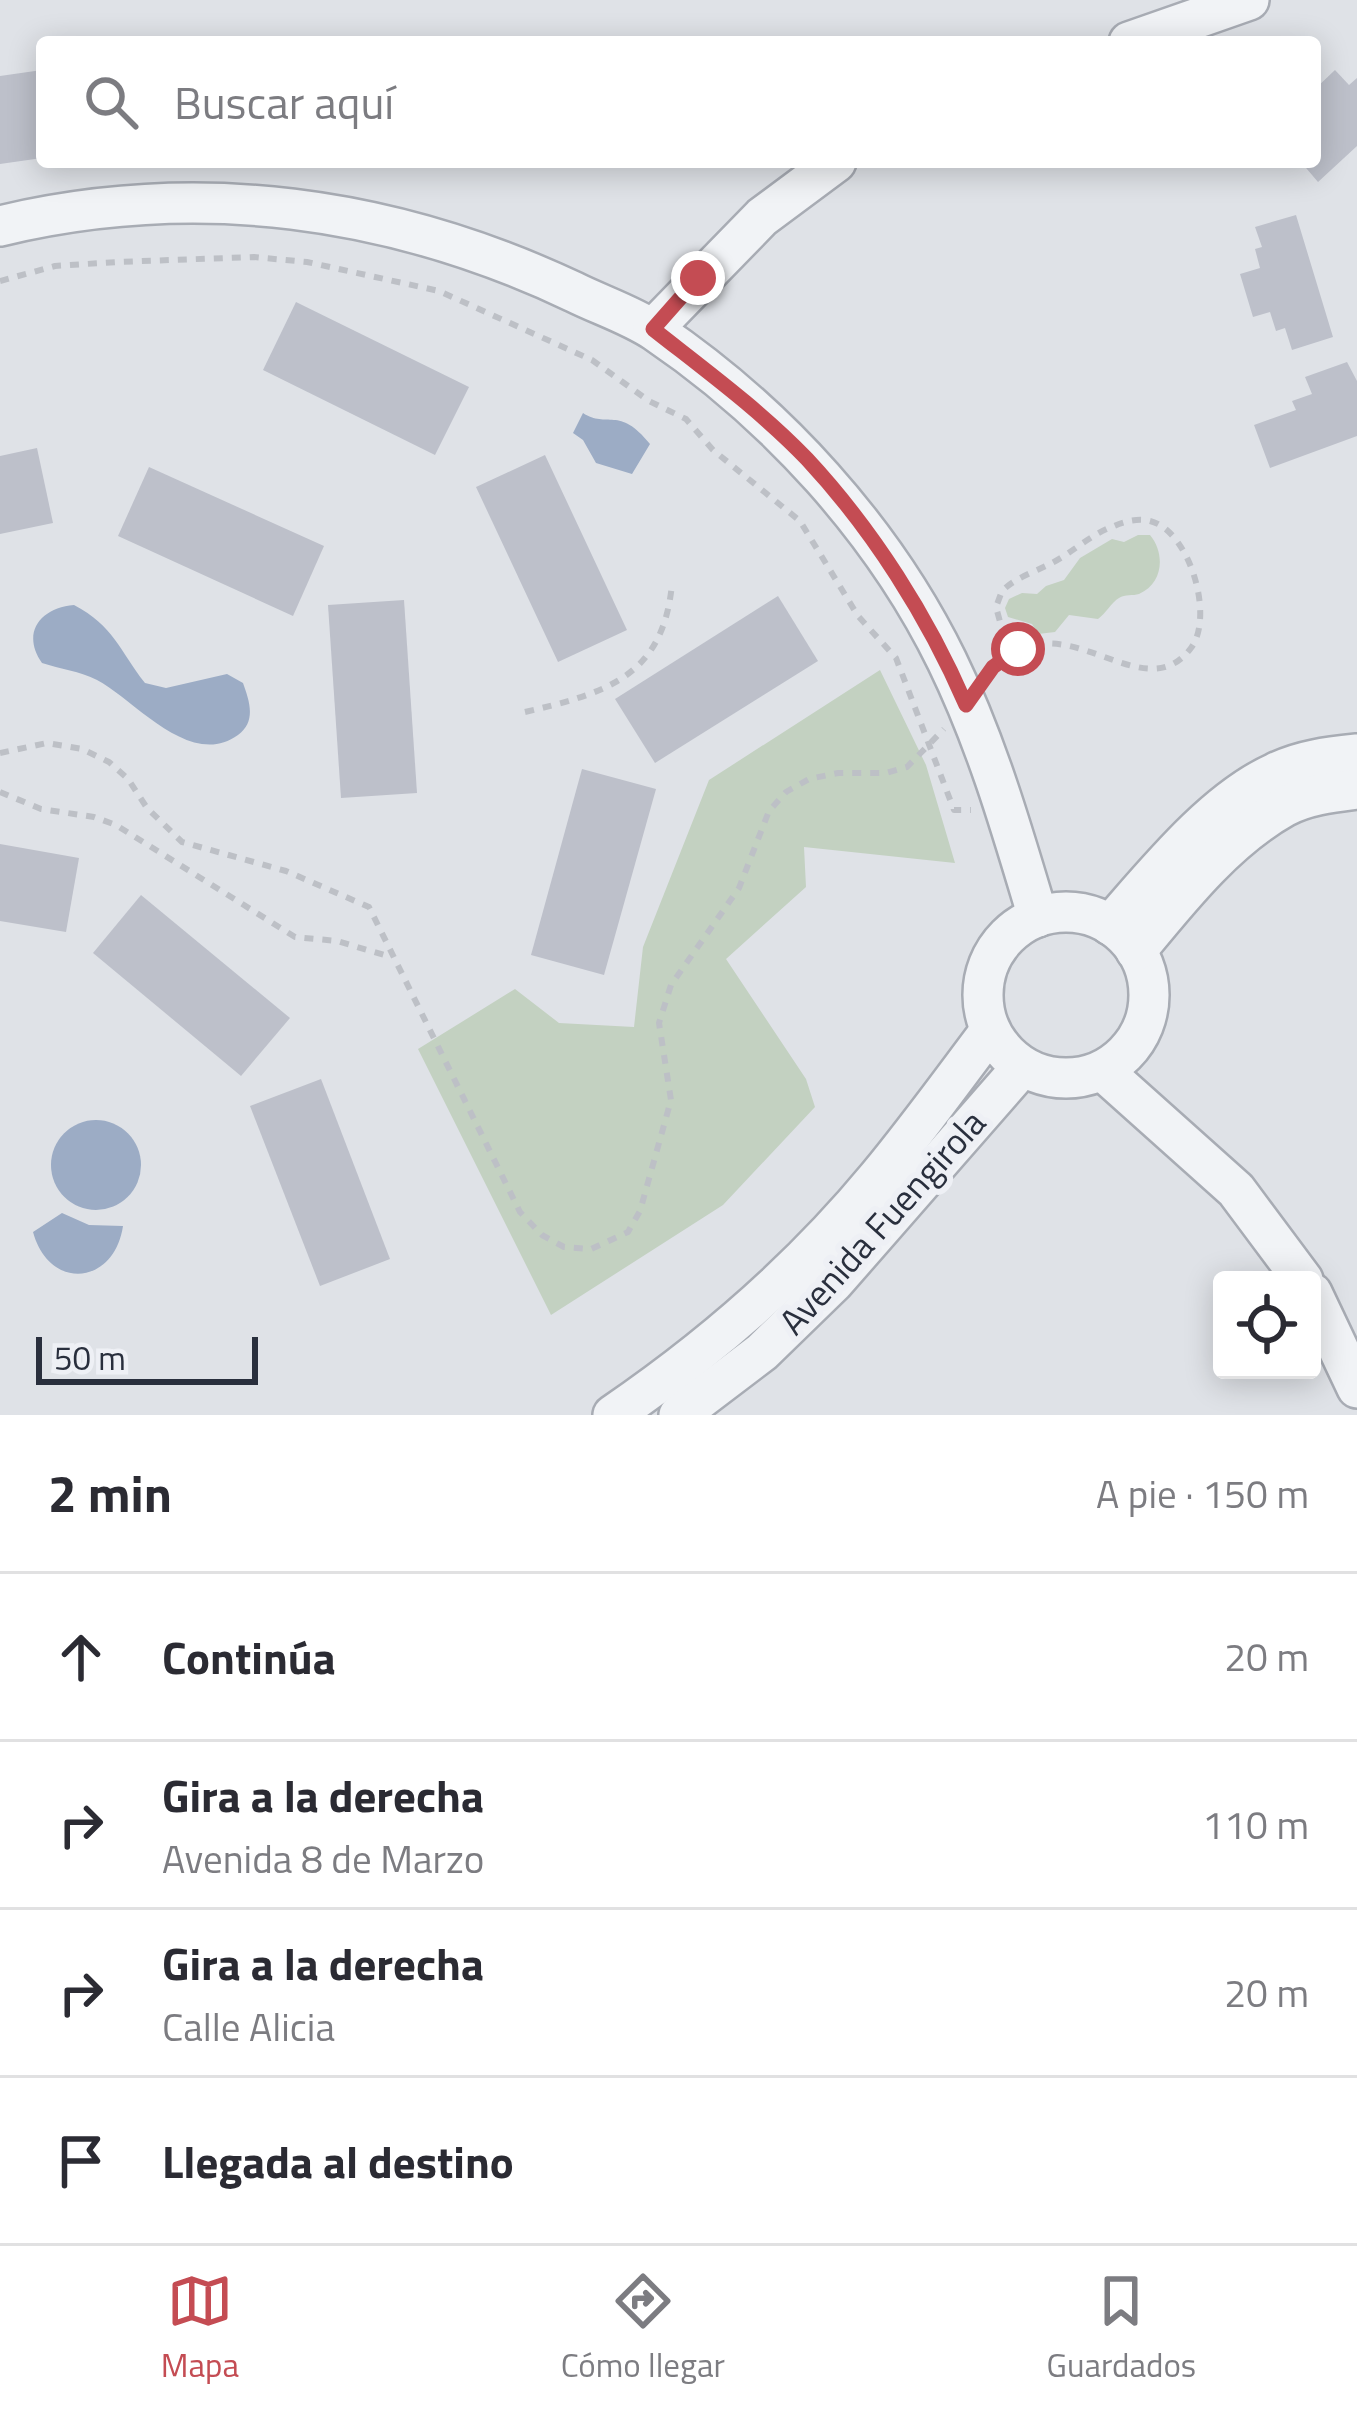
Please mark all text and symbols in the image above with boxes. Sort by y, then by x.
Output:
search box [36,36,1321,168]
text: Buscar aquí [174,68,394,136]
icon: search [78,69,144,135]
route end [671,251,725,305]
route start [991,622,1045,676]
street label: Avenida Fuengirola [765,1097,998,1347]
map controls [1213,1271,1321,1379]
button: locate [1213,1271,1321,1379]
scale bar [36,1331,258,1384]
text: 50 m [54,1333,126,1383]
text: 2 min [48,1454,172,1532]
text: A pie · 150 m [1096,1464,1309,1523]
text: Continúa [162,1623,336,1691]
icon: ahead [48,1624,114,1690]
text: 20 m [1224,1627,1309,1686]
text: Gira a la derecha [162,1761,484,1829]
icon: right [48,1792,114,1858]
text: 110 m [1202,1795,1309,1854]
text: Avenida 8 de Marzo [162,1829,484,1888]
text: Gira a la derecha [162,1929,484,1997]
icon: right [48,1960,114,2026]
text: 20 m [1224,1963,1309,2022]
text: Calle Alicia [162,1997,335,2056]
text: Llegada al destino [162,2127,514,2195]
icon: arrive [48,2128,114,2194]
tab: Mapa [161,2268,239,2390]
tab: Cómo llegar [561,2268,725,2390]
tab: Guardados [1047,2268,1196,2390]

